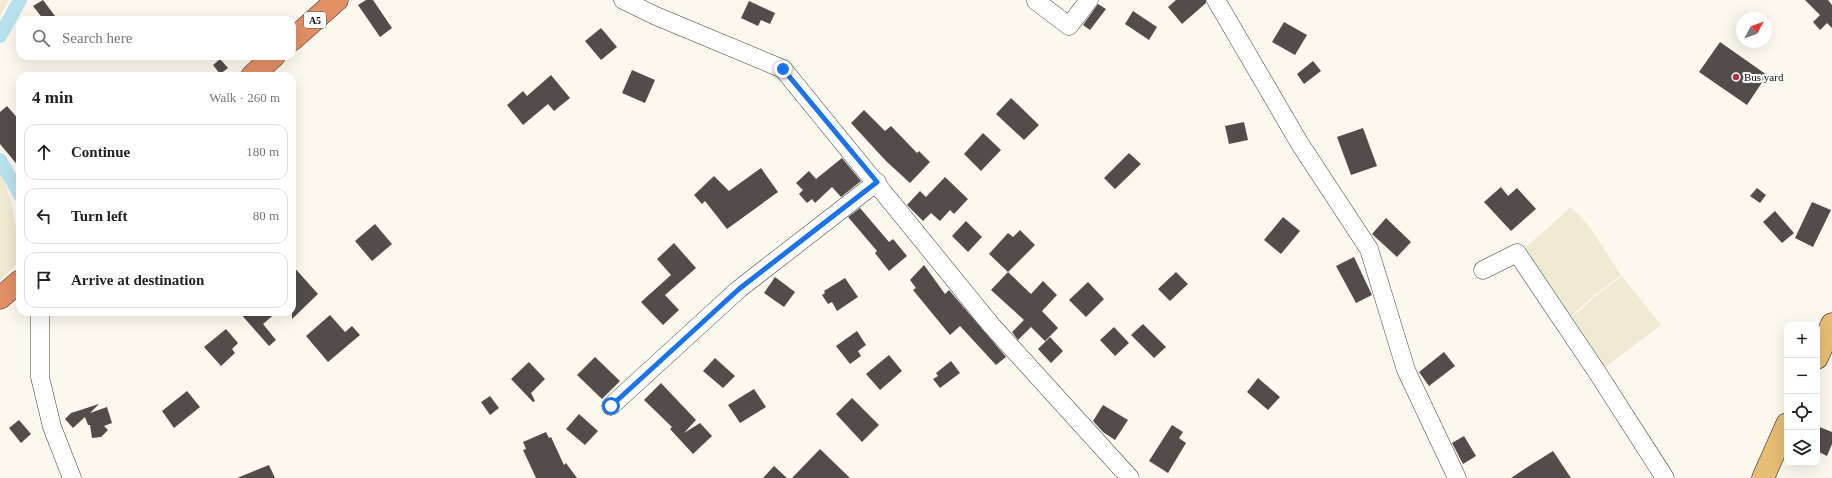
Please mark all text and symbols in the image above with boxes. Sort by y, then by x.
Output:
road number: A5 [304,12,326,28]
north arrow [1736,12,1772,48]
search box [16,16,296,60]
icon: search [30,27,52,49]
text: Search here [62,30,132,46]
route end [774,60,792,78]
place label: Bus yard [1744,71,1784,83]
marker: Bus yard [1731,72,1741,82]
text: 4 min [32,88,73,107]
text: Walk · 260 m [209,90,280,105]
icon: ahead [33,141,55,163]
text: Continue [71,144,130,160]
text: 180 m [246,144,279,159]
icon: left [33,205,55,227]
text: Turn left [71,208,128,224]
text: 80 m [253,208,279,223]
icon: arrive [33,269,55,291]
text: Arrive at destination [71,272,204,288]
map controls [1784,322,1820,466]
button: + [1784,322,1820,358]
button: − [1784,358,1820,394]
button: locate [1784,394,1820,430]
route start [602,397,620,415]
button: layers [1784,430,1820,466]

